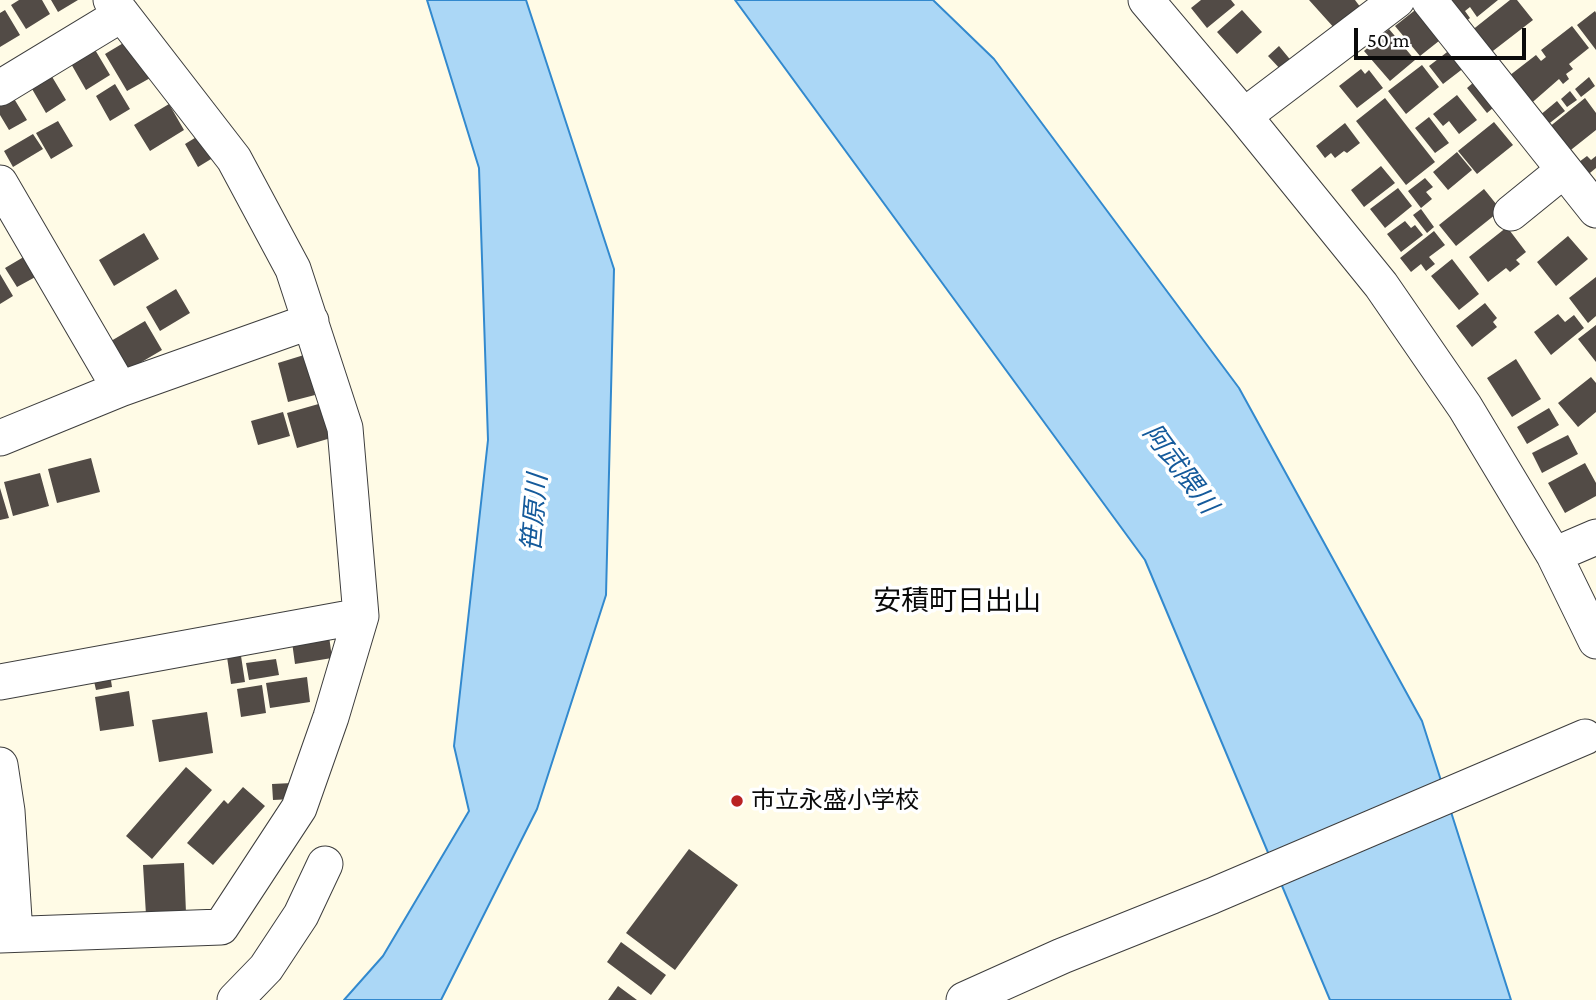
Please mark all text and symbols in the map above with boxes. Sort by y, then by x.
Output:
scale bar [1358,14,1530,58]
text: 50 m [1367,28,1410,52]
water label: 阿武隈川 [1136,418,1224,520]
water label: 笹原川 [516,473,554,553]
district label: 安積町日出山 [873,584,1041,618]
place label: 市立永盛小学校 [751,787,919,815]
marker: 市立永盛小学校 [729,793,745,809]

